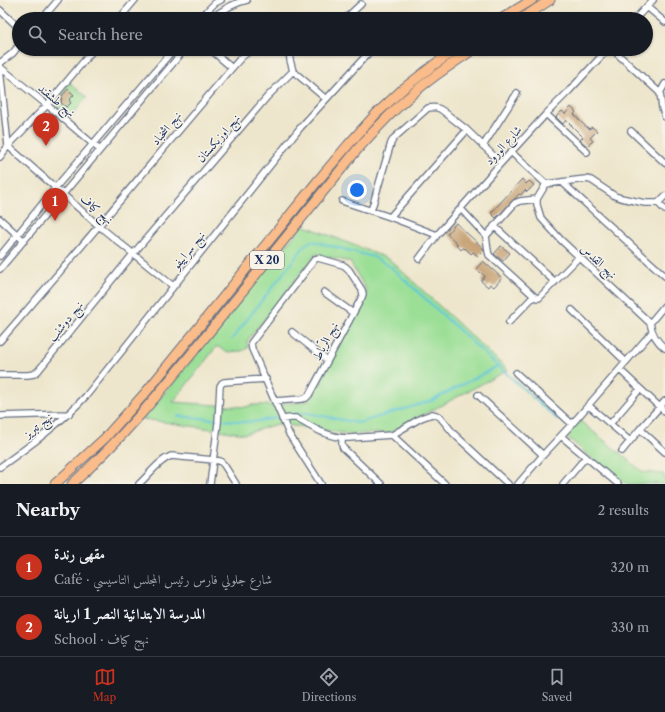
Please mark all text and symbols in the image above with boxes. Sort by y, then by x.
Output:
search box [12,12,653,56]
icon: search [26,23,48,45]
text: Search here [58,25,143,44]
street label: نهج طشقند [33,80,79,123]
street label: نهج اشخباد [148,108,187,150]
street label: نهج اوزبكستان [193,111,246,168]
pin: 2 [33,113,59,146]
street label: شارع الورود [481,122,528,170]
your location [347,180,367,200]
pin: 1 [42,188,68,221]
street label: نهج كياف [75,191,116,230]
street label: نهج سراييفو [167,228,211,275]
street label: نهج القدس [575,240,620,284]
road number: X 20 [250,251,284,269]
street label: نهج دوشنب [44,298,89,347]
street label: نهج الرّباط [309,319,345,365]
street label: نهج تبريز [19,409,58,445]
text: Nearby [16,500,80,520]
text: 2 results [598,502,649,518]
text: مقهى رندة [54,544,105,563]
text: 1 [26,559,32,575]
text: 320 m [611,559,649,575]
text: Café · شارع جلولي فارس رئيس المجلس التاسيسي [54,571,272,587]
text: المدرسة الابتدائية النصر 1 اريانة [54,604,205,623]
text: 2 [25,619,33,635]
text: 330 m [611,619,649,635]
text: School · نهج كياف [54,631,149,647]
tab: Map [93,666,116,704]
tab: Directions [302,666,356,704]
tab: Saved [542,666,572,704]

